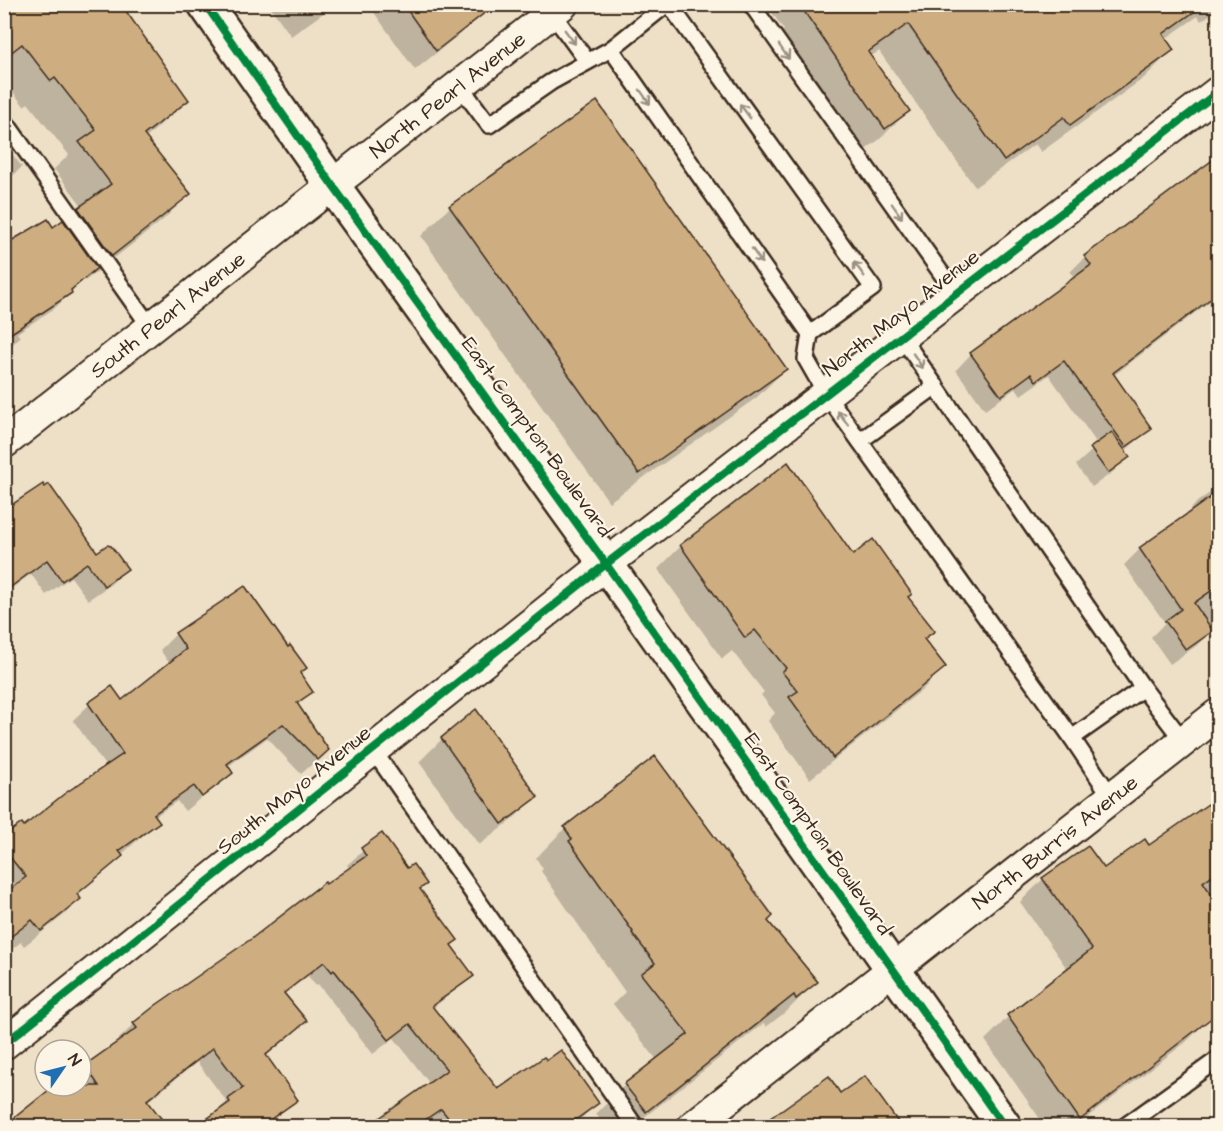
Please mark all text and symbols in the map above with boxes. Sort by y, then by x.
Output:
street label: North Pearl Avenue [364,24,532,165]
one-way arrow [563,29,576,45]
one-way arrow [778,44,790,60]
one-way arrow [639,89,651,105]
one-way arrow [739,103,751,119]
one-way arrow [891,203,903,219]
street label: North Mayo Avenue [816,242,987,385]
street label: South Pearl Avenue [84,244,251,385]
one-way arrow [751,248,763,264]
one-way arrow [853,262,865,278]
street label: East Compton Boulevard [454,331,620,544]
one-way arrow [912,353,924,369]
one-way arrow [837,410,849,426]
street label: South Mayo Avenue [211,719,379,863]
street label: East Compton Boulevard [736,727,899,942]
street label: North Burris Avenue [966,768,1144,916]
north arrow [33,1038,93,1098]
text: N [63,1050,86,1070]

